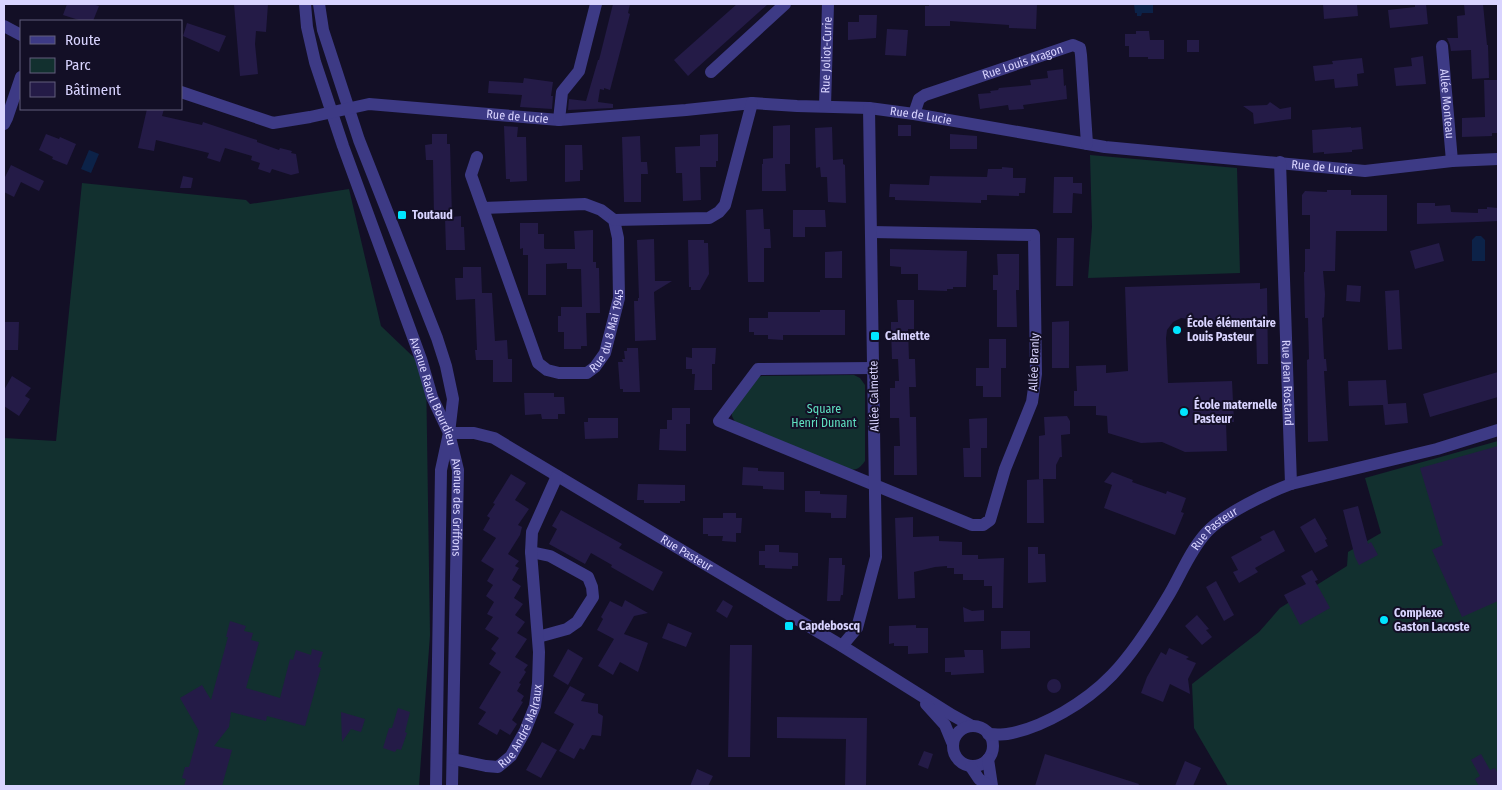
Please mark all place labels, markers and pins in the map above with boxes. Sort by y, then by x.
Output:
place label: Toutaud [412,208,453,222]
marker: Toutaud [396,209,408,221]
place label: École élémentaire Louis Pasteur [1187,314,1276,344]
marker: École élémentaire Louis Pasteur [1171,324,1183,336]
place label: Calmette [885,329,930,343]
marker: Calmette [869,330,881,342]
place label: École maternelle Pasteur [1194,396,1277,426]
marker: École maternelle Pasteur [1178,406,1190,418]
place label: Complexe Gaston Lacoste [1394,606,1470,634]
marker: Complexe Gaston Lacoste [1378,614,1390,626]
place label: Capdeboscq [799,619,860,633]
marker: Capdeboscq [783,620,795,632]

